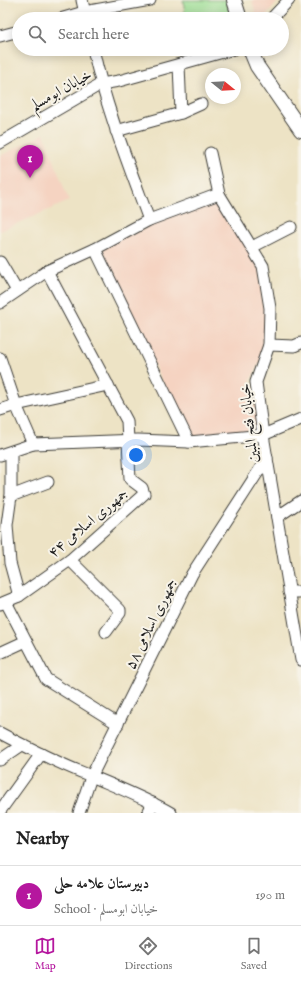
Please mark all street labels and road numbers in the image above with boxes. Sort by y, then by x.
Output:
street label: خیابان ابومسلم [27,65,98,119]
street label: خیابان فتح المبین [235,382,267,464]
street label: جمهوری اسلامی ۴۴ [44,484,132,562]
street label: جمهوری اسلامی ۵۸ [121,576,181,672]

